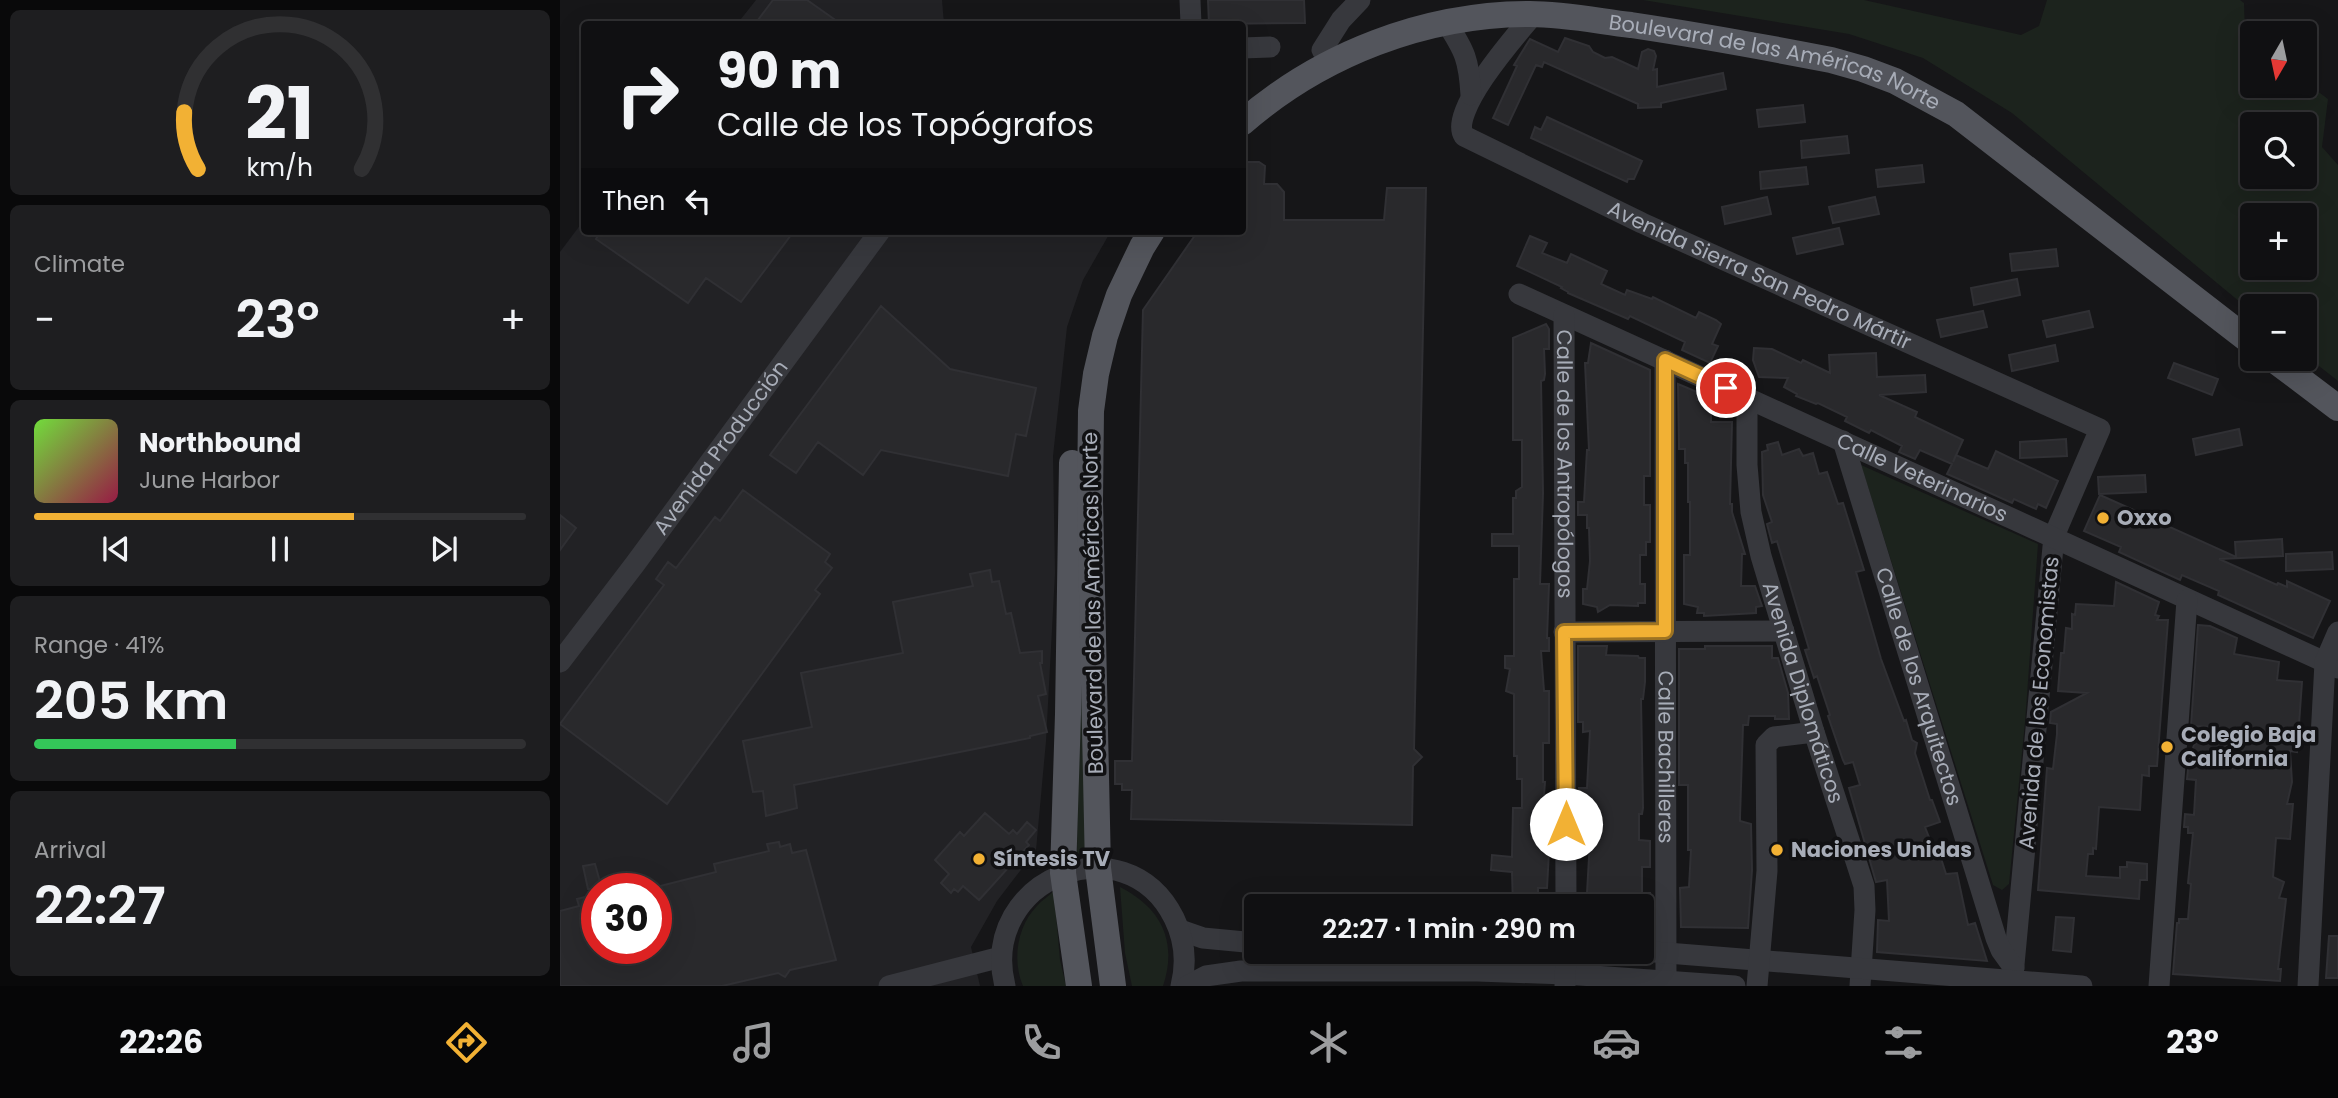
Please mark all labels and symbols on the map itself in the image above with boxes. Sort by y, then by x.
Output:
street label: Boulevard de las Américas Norte [1607,7,1946,117]
north arrow [2240,21,2317,98]
street label: Avenida Sierra San Pedro Mártir [1603,193,1916,356]
street label: Calle de los Antropólogos [1550,329,1580,599]
street label: Avenida Producción [646,354,794,541]
pin [1696,358,1756,418]
street label: Calle Veterinarios [1832,425,2013,529]
street label: Boulevard de las Américas Norte [1075,432,1110,774]
place label: Oxxo [2117,503,2172,532]
marker: Oxxo [2095,510,2111,526]
street label: Avenida de los Economistas [2011,555,2066,851]
street label: Calle de los Arquitectos [1869,564,1969,809]
street label: Avenida Diplomáticos [1756,578,1851,807]
street label: Calle Bachilleres [1651,670,1681,844]
place label: Colegio Baja California [2181,720,2316,773]
marker: Colegio Baja California [2159,739,2175,755]
position arrow [1529,787,1603,861]
place label: Naciones Unidas [1791,835,1972,864]
marker: Naciones Unidas [1769,842,1785,858]
place label: Síntesis TV [993,844,1111,873]
marker: Síntesis TV [971,851,987,867]
speed limit sign: 30 [581,873,672,964]

